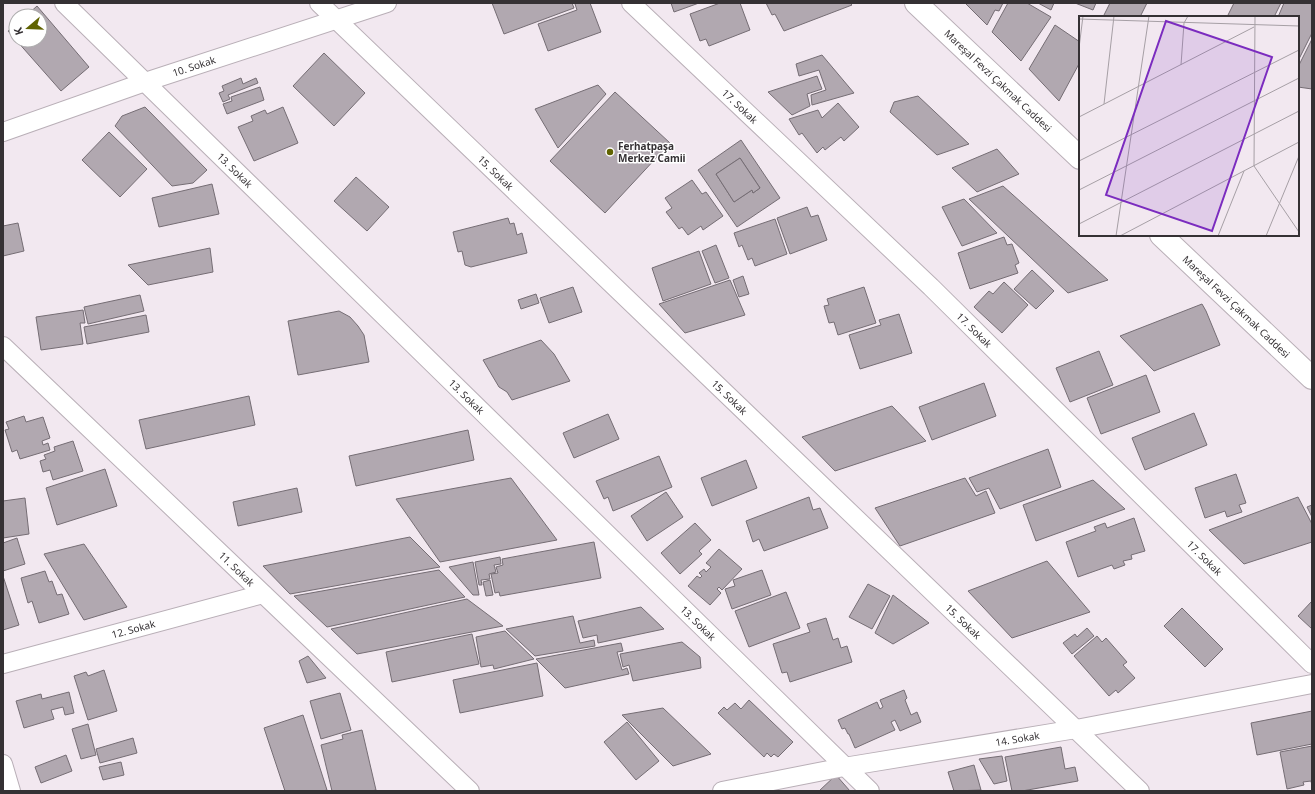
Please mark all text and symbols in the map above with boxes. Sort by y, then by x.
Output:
north arrow [8,8,48,48]
inset map [1079,16,1299,236]
text: K [10,25,26,37]
street label: Mareşal Fevzi Çakmak Caddesi [941,26,1055,135]
street label: 10. Sokak [171,52,218,80]
street label: 17. Sokak [719,86,761,127]
place label: Ferhatpaşa Merkez Camii [618,139,686,165]
marker: Ferhatpaşa Merkez Camii [605,147,615,157]
street label: 13. Sokak [214,149,256,191]
street label: 15. Sokak [475,152,517,194]
street label: Mareşal Fevzi Çakmak Caddesi [1180,252,1293,361]
street label: 17. Sokak [953,309,996,351]
street label: 13. Sokak [446,376,488,418]
street label: 15. Sokak [709,377,751,418]
street label: 17. Sokak [1184,537,1226,579]
street label: 11. Sokak [216,548,258,590]
street label: 15. Sokak [942,601,985,642]
street label: 13. Sokak [677,602,720,644]
street label: 12. Sokak [110,616,157,641]
street label: 14. Sokak [994,728,1041,749]

